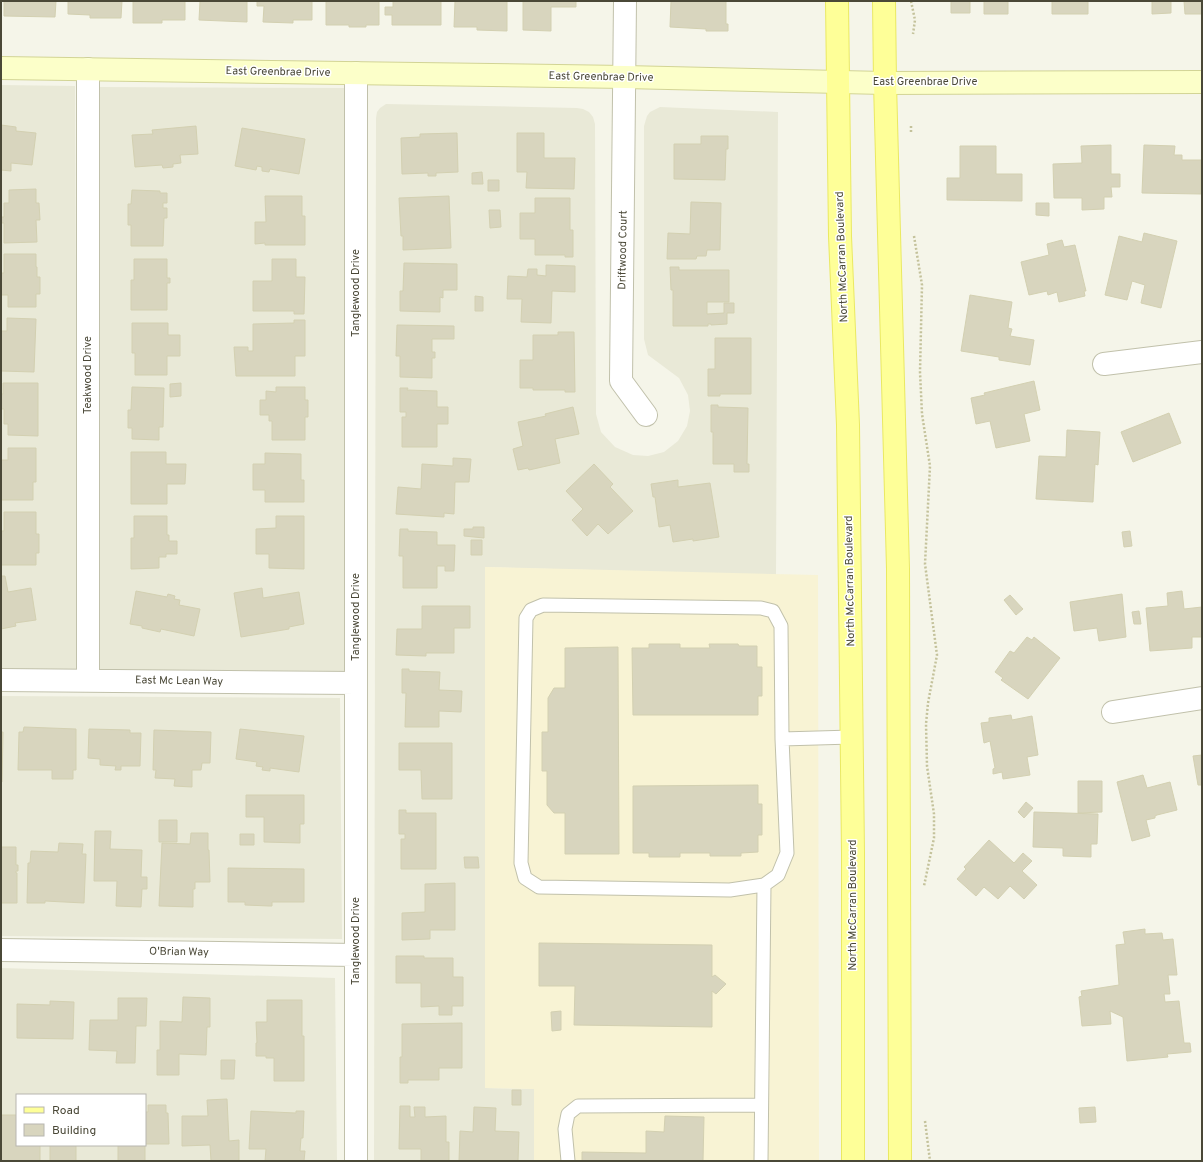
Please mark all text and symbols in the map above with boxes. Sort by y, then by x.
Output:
street label: East Greenbrae Drive [226,64,331,80]
street label: East Greenbrae Drive [549,69,654,85]
street label: East Greenbrae Drive [873,75,977,89]
street label: North McCarran Boulevard [833,191,851,323]
street label: Driftwood Court [615,210,631,290]
street label: Tanglewood Drive [349,249,363,337]
street label: Teakwood Drive [81,336,95,414]
street label: North McCarran Boulevard [842,515,858,647]
street label: Tanglewood Drive [349,573,363,661]
street label: East Mc Lean Way [135,673,223,689]
street label: North McCarran Boulevard [846,839,860,971]
street label: Tanglewood Drive [349,897,363,985]
street label: O'Brian Way [149,944,209,960]
legend [16,1094,146,1146]
text: Road [52,1103,80,1119]
text: Building [52,1123,96,1139]

